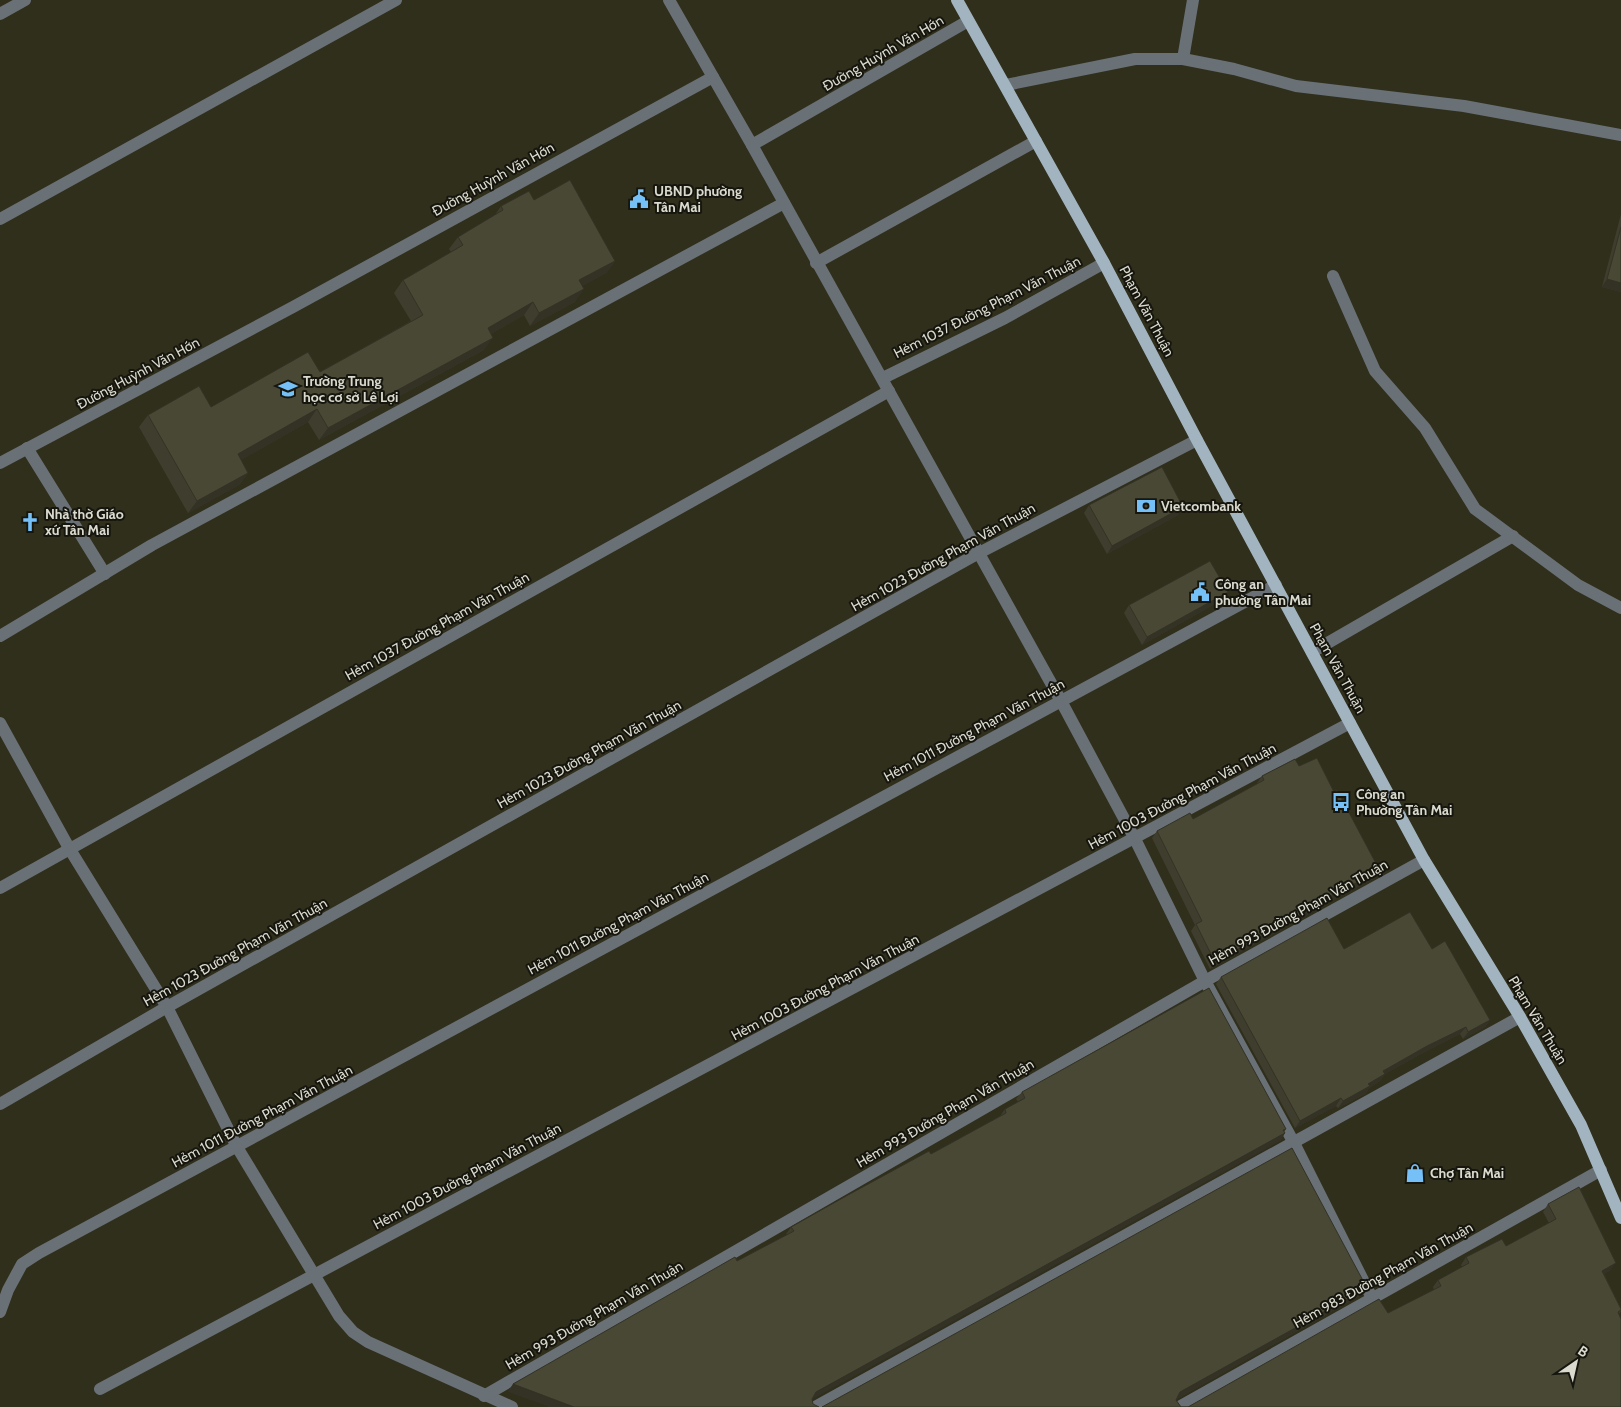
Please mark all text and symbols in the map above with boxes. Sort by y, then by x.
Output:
street label: Đường Huỳnh Văn Hớn [819,11,947,95]
street label: Đường Huỳnh Văn Hớn [429,138,557,220]
place label: UBND phường Tân Mai [654,182,742,216]
public building icon: UBND phường Tân Mai [628,188,650,210]
street label: Hẻm 1037 Đường Phạm Văn Thuận [890,252,1084,362]
street label: Phạm Văn Thuận [1116,263,1179,360]
street label: Đường Huỳnh Văn Hớn [73,333,203,413]
place label: Trường Trung học cơ sở Lê Lợi [303,372,398,406]
school or university icon: Trường Trung học cơ sở Lê Lợi [277,378,299,400]
bank icon: Vietcombank [1135,495,1157,517]
place label: Vietcombank [1161,497,1241,515]
street label: Hẻm 1023 Đường Phạm Văn Thuận [848,499,1039,615]
place label: Nhà thờ Giáo xứ Tân Mai [45,505,124,539]
church icon: Nhà thờ Giáo xứ Tân Mai [19,511,41,533]
street label: Hẻm 1037 Đường Phạm Văn Thuận [342,568,532,684]
place label: Công an phường Tân Mai [1215,575,1311,609]
public building icon: Công an phường Tân Mai [1189,581,1211,603]
street label: Phạm Văn Thuận [1306,620,1370,716]
street label: Hẻm 1011 Đường Phạm Văn Thuận [880,674,1068,785]
street label: Hẻm 1023 Đường Phạm Văn Thuận [494,696,685,812]
street label: Hẻm 1003 Đường Phạm Văn Thuận [1085,739,1279,853]
place label: Công an Phường Tân Mai [1356,785,1452,819]
bus stop icon: Công an Phường Tân Mai [1330,791,1352,813]
street label: Hẻm 993 Đường Phạm Văn Thuận [1205,855,1391,969]
street label: Hẻm 1011 Đường Phạm Văn Thuận [524,867,712,978]
street label: Hẻm 1023 Đường Phạm Văn Thuận [140,894,331,1010]
street label: Hẻm 1003 Đường Phạm Văn Thuận [728,930,922,1044]
street label: Phạm Văn Thuận [1504,972,1572,1068]
street label: Hẻm 993 Đường Phạm Văn Thuận [853,1055,1037,1171]
street label: Hẻm 1011 Đường Phạm Văn Thuận [168,1060,356,1171]
street label: Hẻm 1003 Đường Phạm Văn Thuận [370,1119,564,1233]
shop icon: Chợ Tân Mai [1404,1162,1426,1184]
place label: Chợ Tân Mai [1430,1164,1504,1182]
street label: Hẻm 983 Đường Phạm Văn Thuận [1290,1218,1476,1332]
street label: Hẻm 993 Đường Phạm Văn Thuận [502,1257,686,1373]
north arrow [1551,1337,1601,1387]
text: B [1575,1341,1592,1361]

